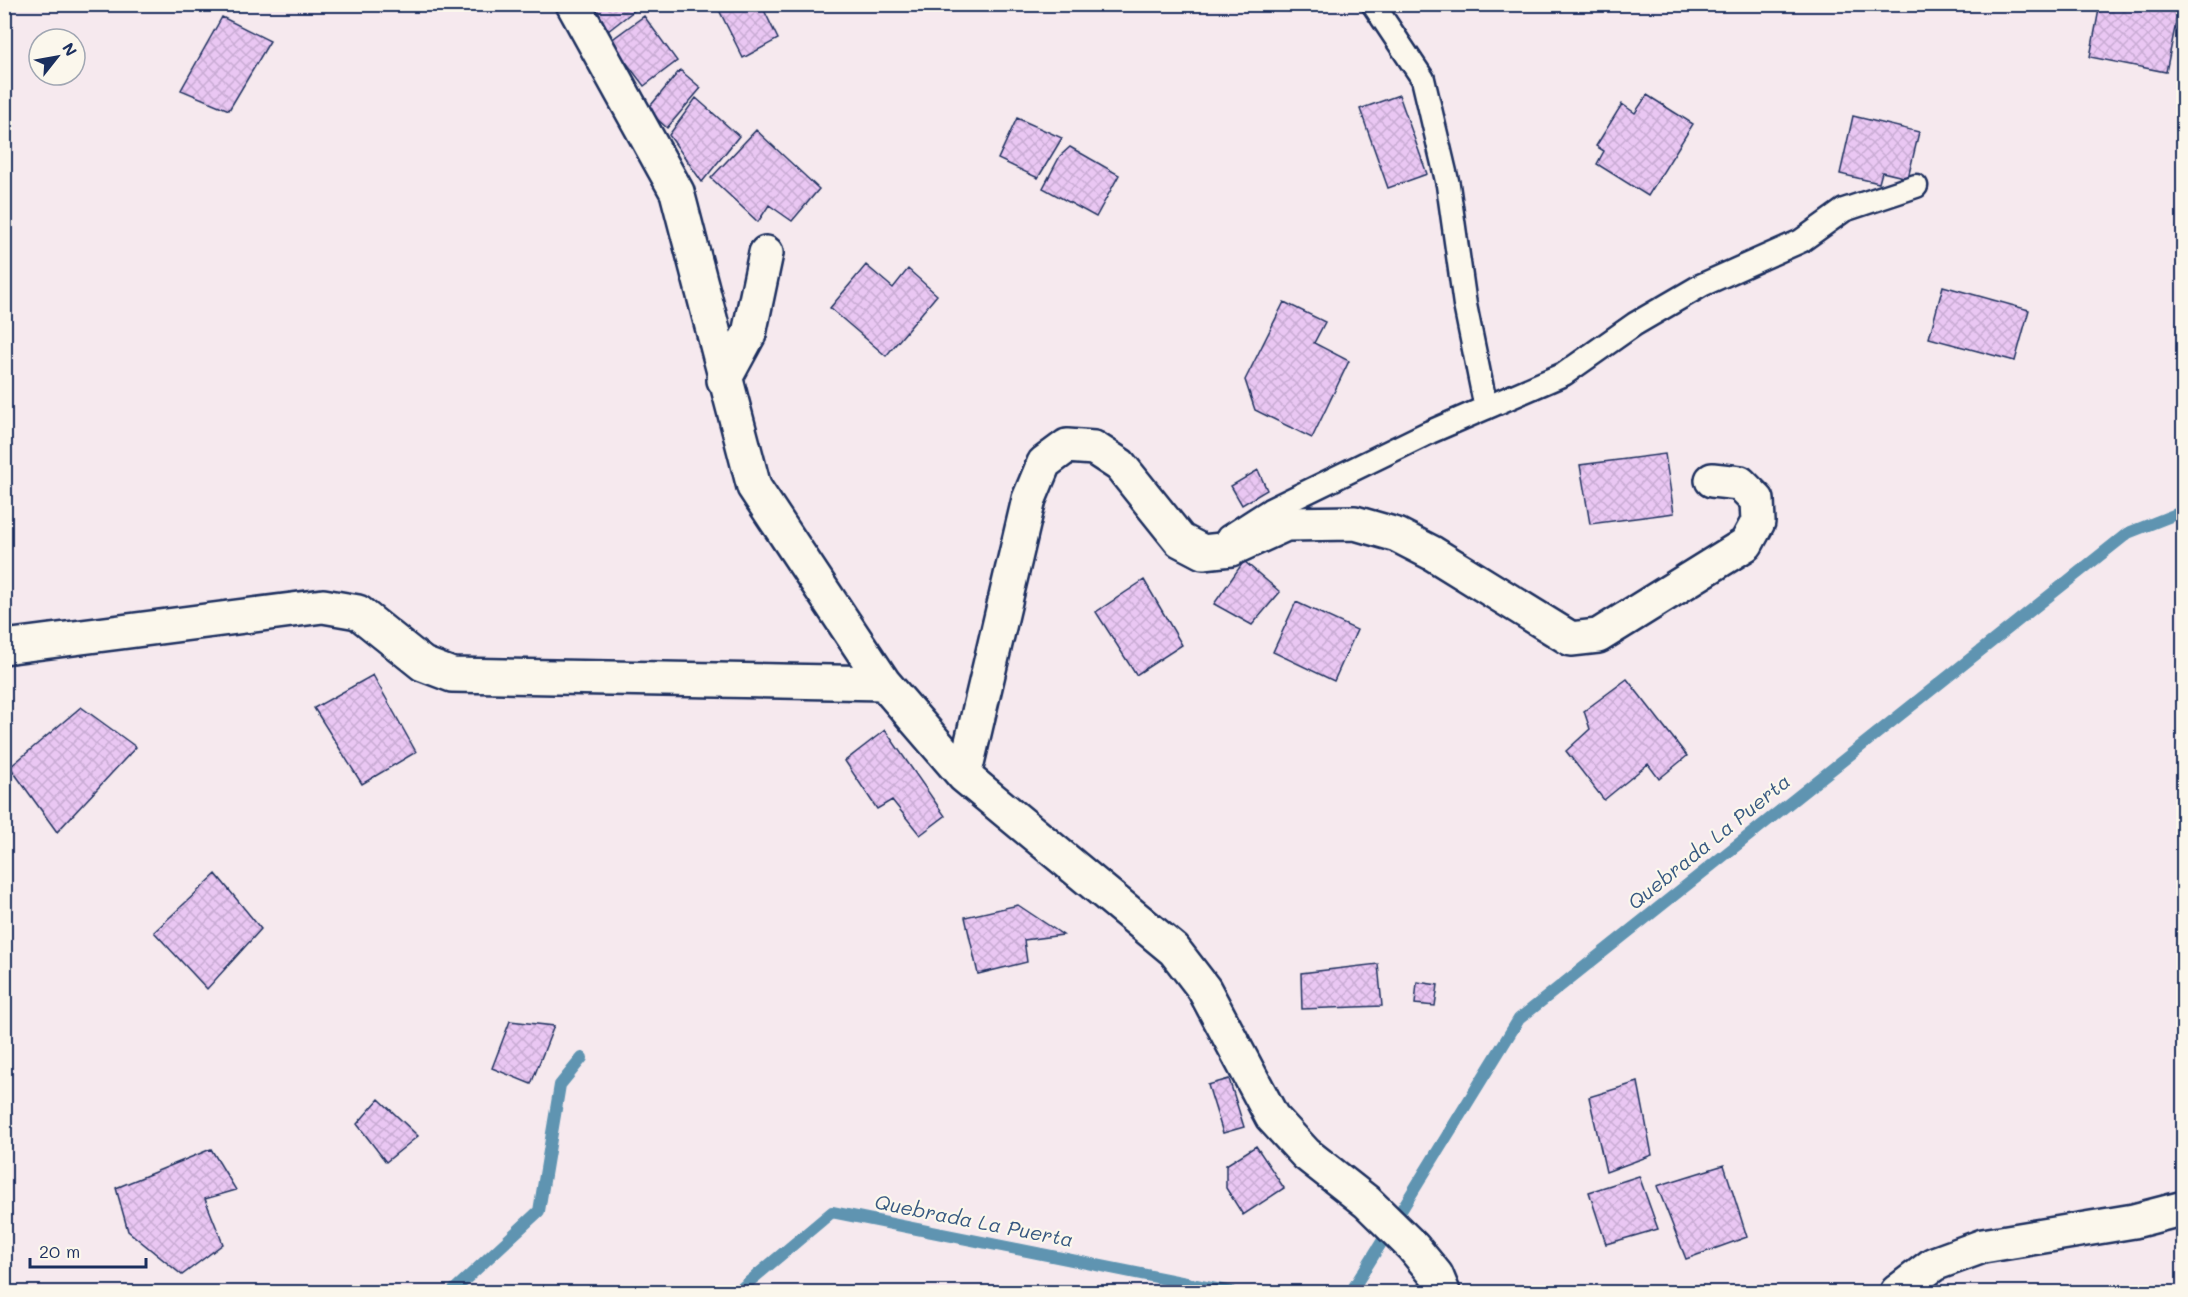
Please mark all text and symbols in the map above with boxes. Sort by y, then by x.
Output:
north arrow [27,27,87,87]
text: N [58,38,82,60]
water label: Quebrada La Puerta [1622,768,1795,915]
water label: Quebrada La Puerta [873,1188,1076,1252]
scale bar [30,1231,146,1269]
text: 20 m [39,1239,80,1263]

